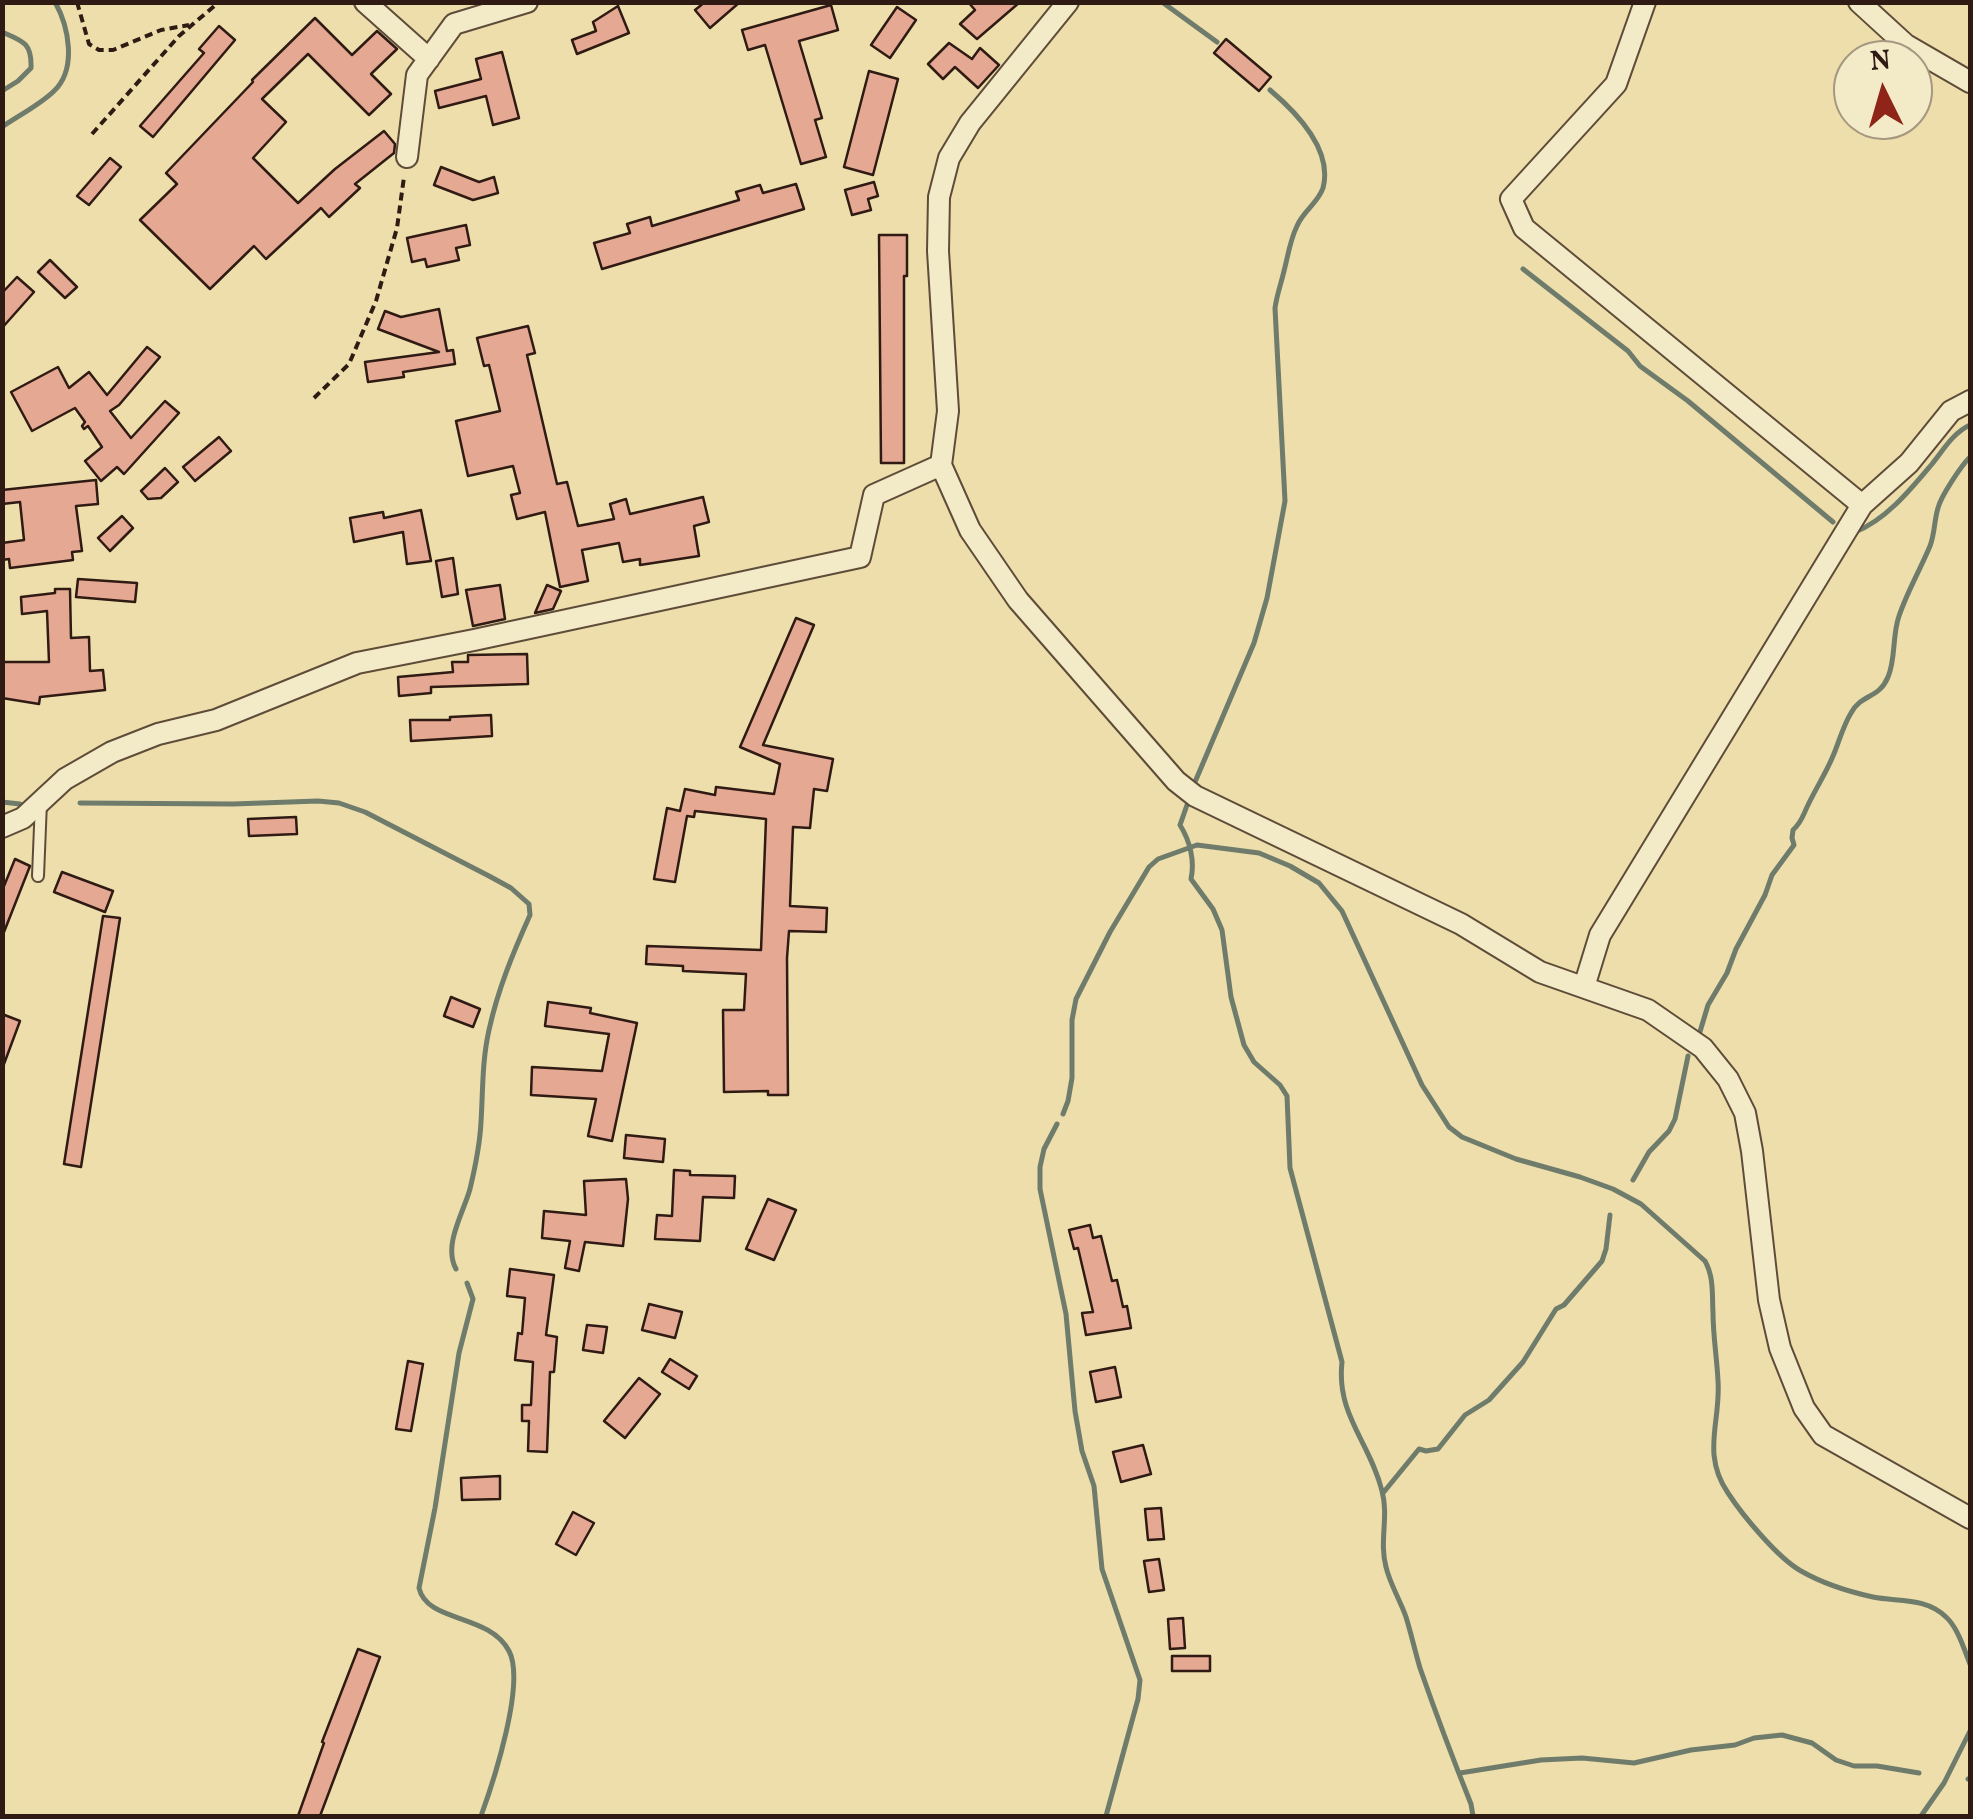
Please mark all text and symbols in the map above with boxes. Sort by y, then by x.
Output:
north arrow [1833,40,1933,140]
text: N [1869,41,1892,82]

